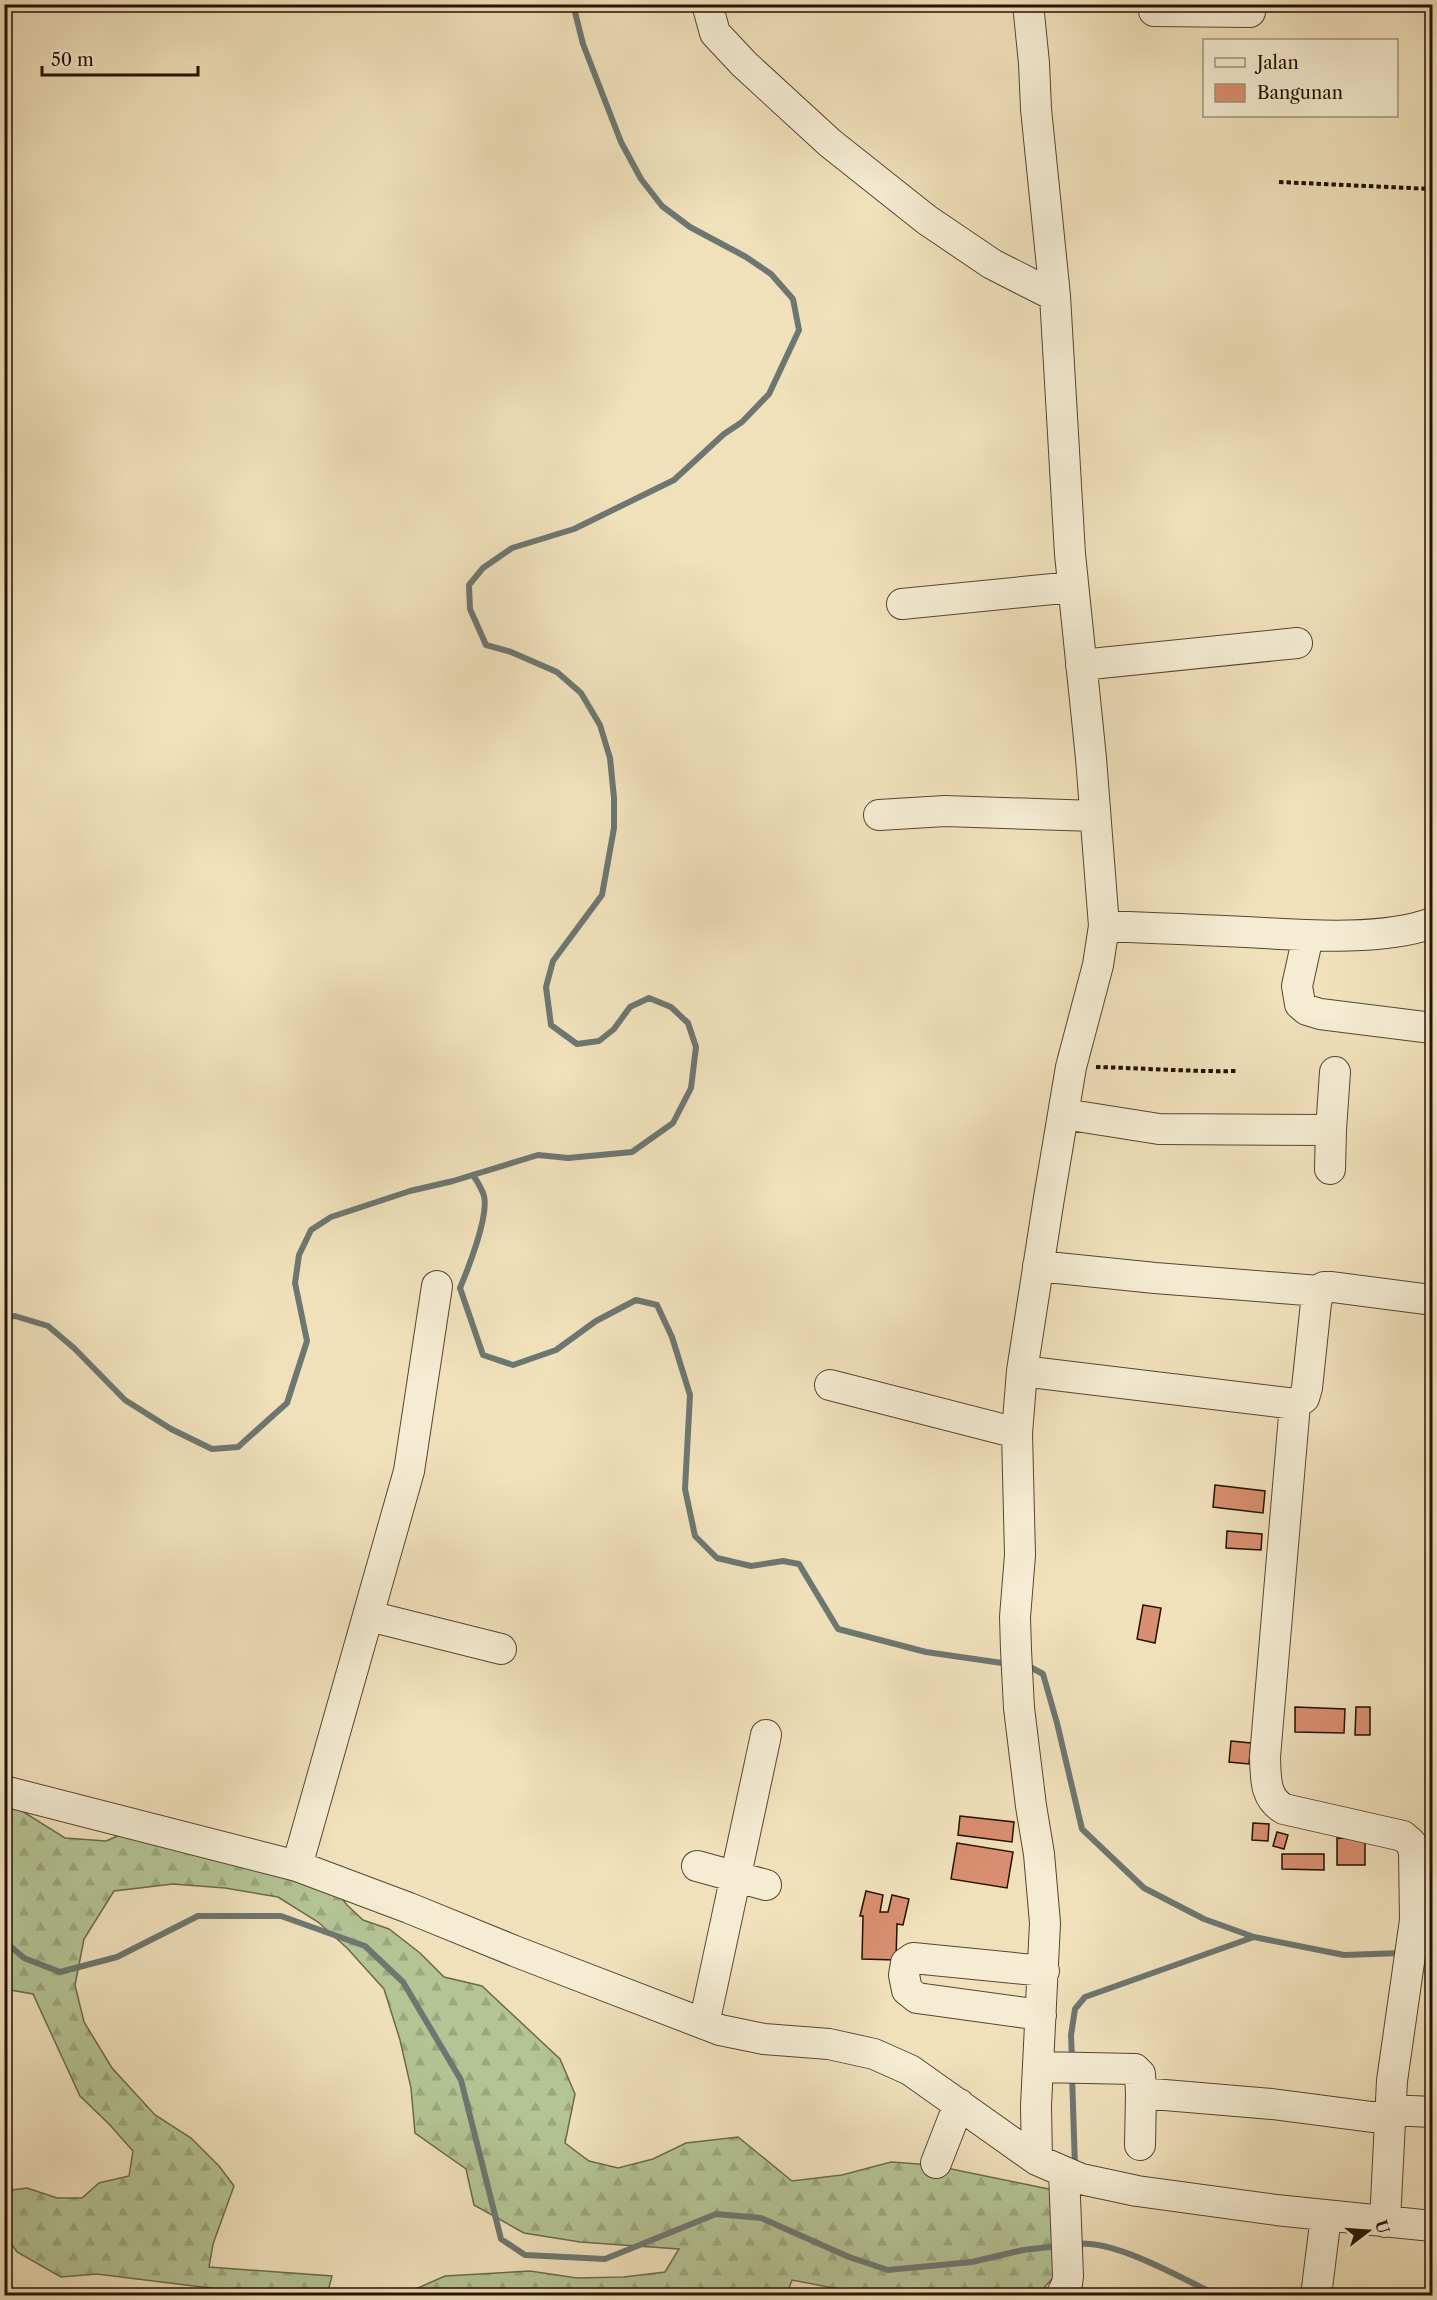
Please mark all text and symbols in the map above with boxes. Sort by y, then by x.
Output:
scale bar [42,39,198,77]
legend [1203,39,1398,117]
text: 50 m [51,49,94,71]
text: Jalan [1254,52,1299,74]
text: Bangunan [1257,82,1343,104]
north arrow [1338,2201,1398,2261]
text: U [1371,2217,1394,2236]

